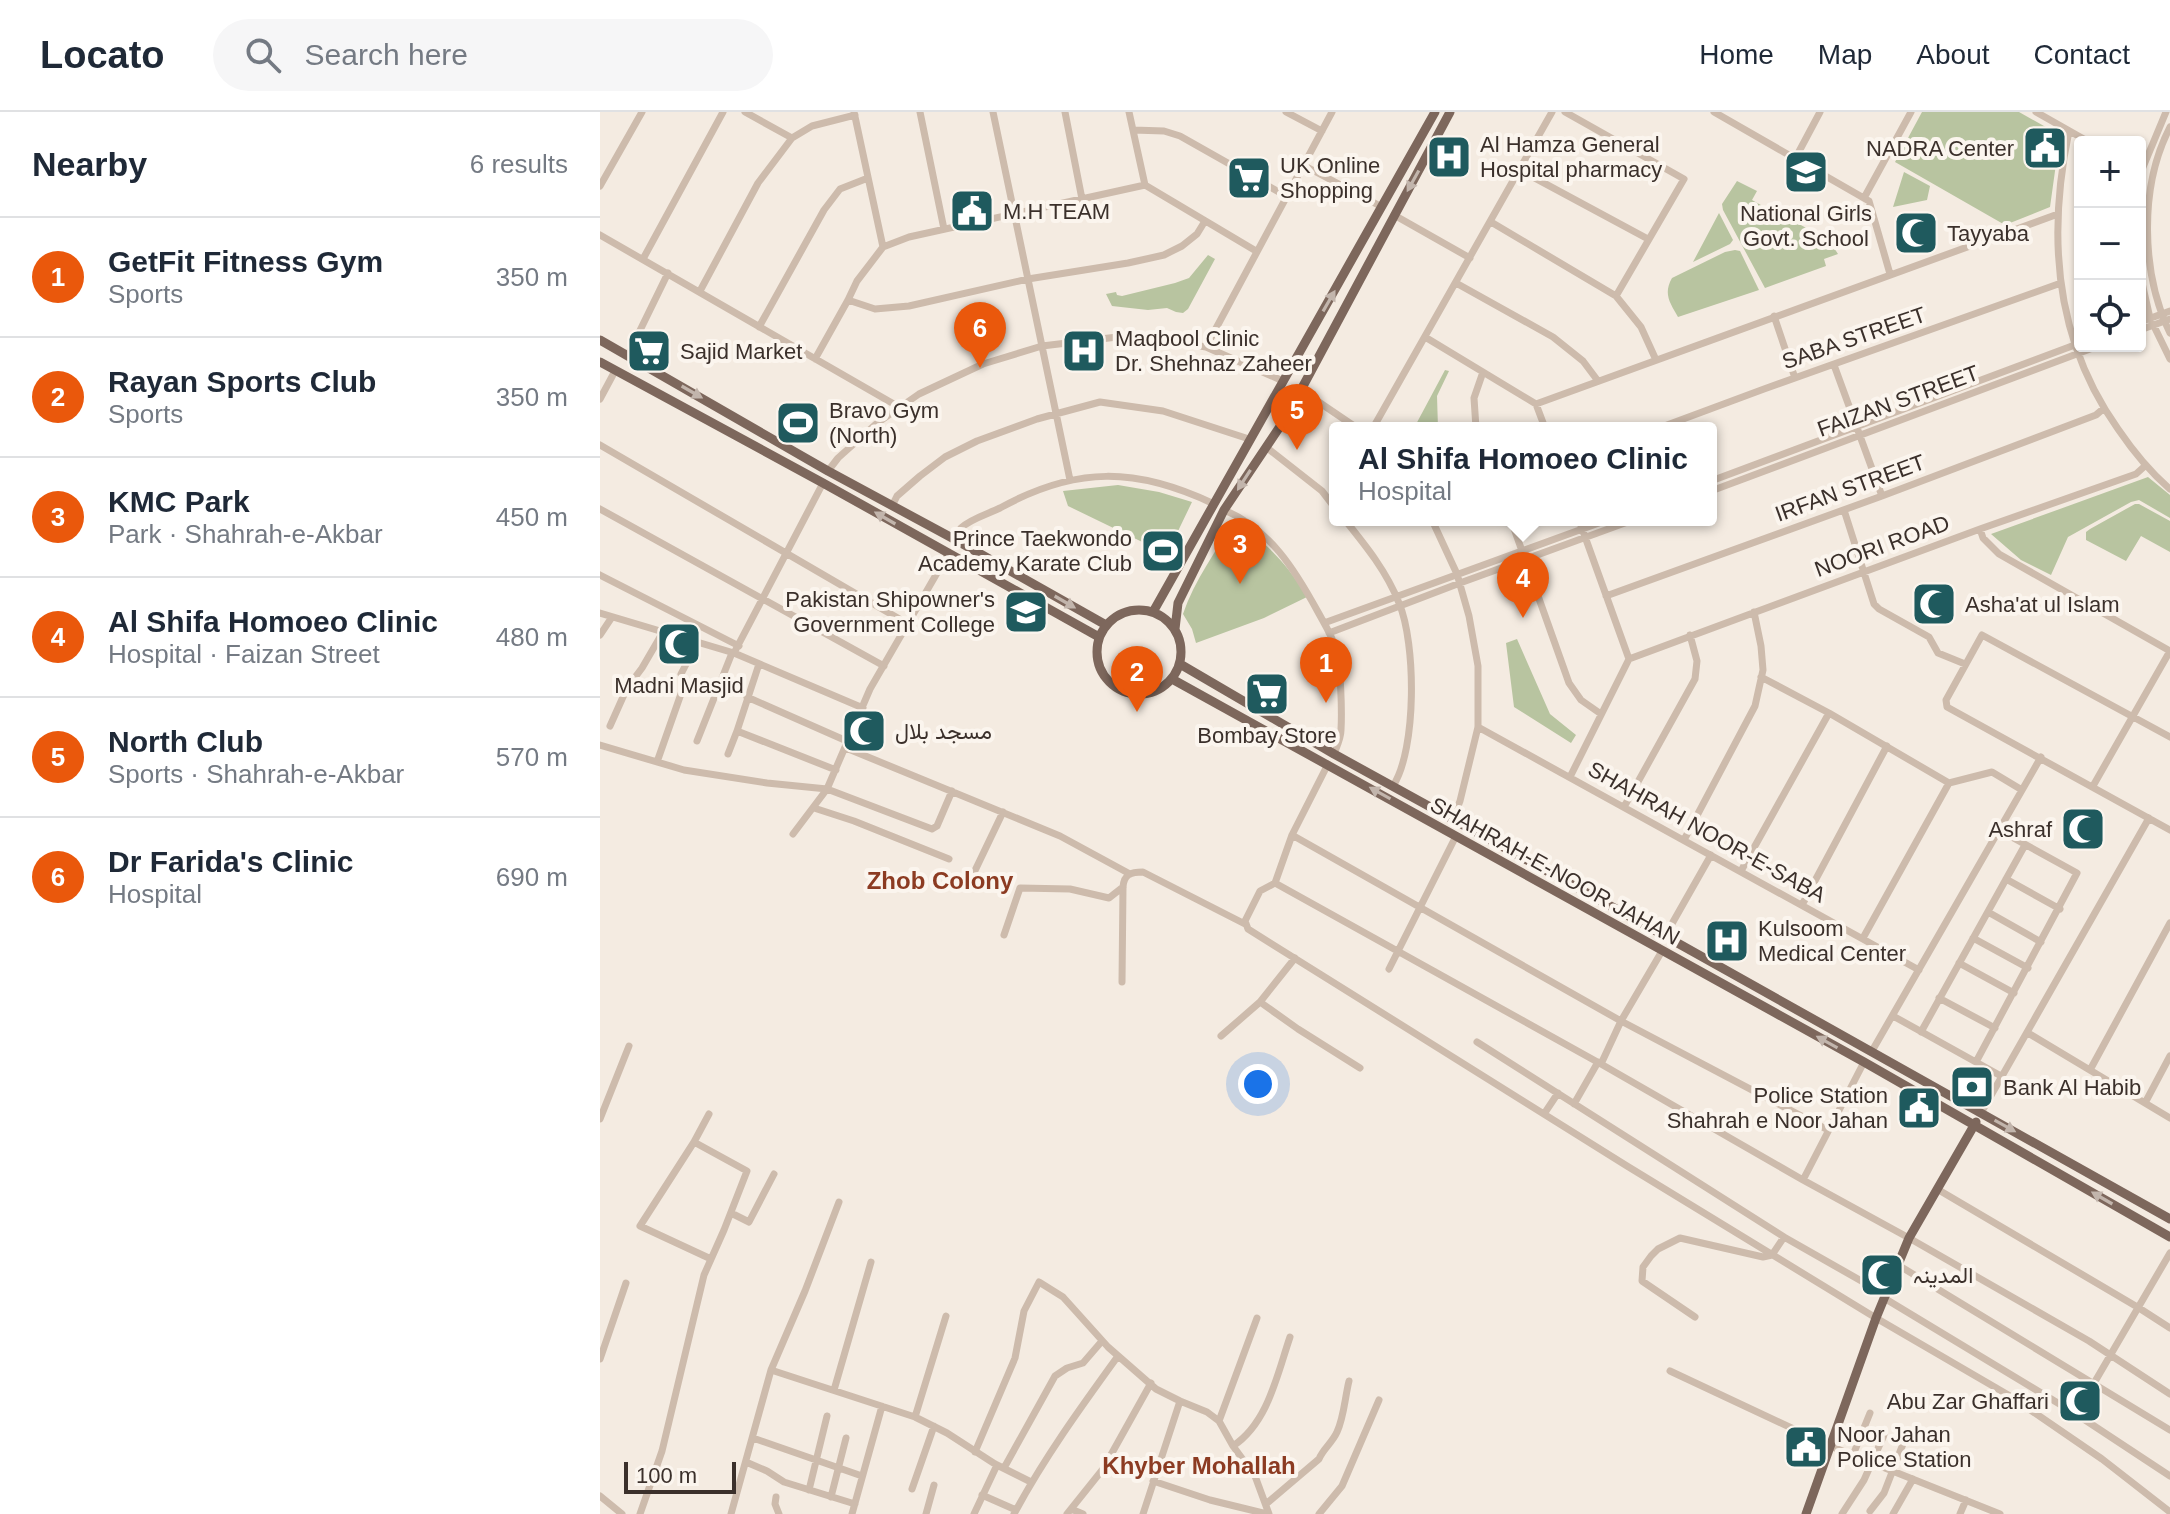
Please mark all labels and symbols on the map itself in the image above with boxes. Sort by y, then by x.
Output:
public building icon: NADRA Center [2021,124,2069,172]
place label: Al Hamza General Hospital pharmacy [1480,132,1662,182]
hospital icon: Al Hamza General Hospital pharmacy [1425,133,1473,181]
place label: NADRA Center [1866,136,2014,161]
school or university icon: National Girls Govt. School [1782,148,1830,196]
place label: UK Online Shopping [1280,153,1380,203]
supermarket icon: UK Online Shopping [1225,154,1273,202]
one-way arrow [1406,169,1419,192]
public building icon: M.H TEAM [948,187,996,235]
place label: M.H TEAM [1003,199,1110,224]
place label: National Girls Govt. School [1740,201,1872,251]
mosque icon: Tayyaba [1892,209,1940,257]
place label: Tayyaba [1947,221,2030,246]
one-way arrow [1322,289,1336,312]
pin: 6 [954,302,1006,368]
street label: SABA STREET [1779,302,1929,374]
place label: Maqbool Clinic Dr. Shehnaz Zaheer [1115,326,1312,376]
supermarket icon: Sajid Market [625,327,673,375]
hospital icon: Maqbool Clinic Dr. Shehnaz Zaheer [1060,327,1108,375]
place label: Sajid Market [680,339,802,364]
street label: FAIZAN STREET [1814,360,1982,442]
pin: 5 [1271,384,1323,450]
one-way arrow [681,385,703,399]
place label: Bravo Gym (North) [829,398,939,448]
sports icon: Bravo Gym (North) [774,399,822,447]
street label: IRFAN STREET [1772,449,1928,527]
one-way arrow [1237,469,1252,491]
street label: NOORI ROAD [1811,510,1953,582]
one-way arrow [873,511,896,525]
pin: 3 [1214,518,1266,584]
place label: Prince Taekwondo Academy Karate Club [918,526,1132,576]
sports icon: Prince Taekwondo Academy Karate Club [1139,527,1187,575]
pin: 4 [1497,552,1549,618]
mosque icon: Asha'at ul Islam [1910,580,1958,628]
place label: Pakistan Shipowner's Government College [785,587,995,637]
school or university icon: Pakistan Shipowner's Government College [1002,588,1050,636]
place label: Asha'at ul Islam [1965,592,2120,617]
one-way arrow [1054,595,1076,609]
mosque icon: Madni Masjid [655,620,703,668]
pin: 1 [1300,637,1352,703]
pin: 2 [1111,646,1163,712]
supermarket icon: Bombay Store [1243,670,1291,718]
place label: Madni Masjid [614,673,744,698]
mosque icon: مسجد بلال [840,707,888,755]
place label: مسجد بلال [895,719,992,744]
place label: Bombay Store [1197,723,1337,748]
street label: SHAHRAH NOOR-E-SABA [1584,756,1830,908]
one-way arrow [1369,787,1391,801]
street label: SHAHRAH-E-NOOR JAHAN [1426,792,1684,950]
mosque icon: Ashraf [2059,805,2107,853]
place label: Ashraf [1988,817,2053,842]
district label: Zhob Colony [867,867,1014,894]
place label: Kulsoom Medical Center [1758,916,1906,966]
hospital icon: Kulsoom Medical Center [1703,917,1751,965]
one-way arrow [1816,1036,1839,1049]
bank icon: Bank Al Habib [1948,1063,1996,1111]
your location [1238,1064,1278,1104]
place label: Bank Al Habib [2003,1075,2141,1100]
place label: Police Station Shahrah e Noor Jahan [1667,1083,1888,1133]
public building icon: Police Station Shahrah e Noor Jahan [1895,1084,1943,1132]
one-way arrow [1994,1119,2016,1133]
one-way arrow [2091,1191,2114,1205]
mosque icon: المدینہ [1858,1251,1906,1299]
place label: المدینہ [1913,1263,1973,1288]
mosque icon: Abu Zar Ghaffari [2056,1377,2104,1425]
place label: Abu Zar Ghaffari [1887,1389,2049,1414]
place label: Noor Jahan Police Station [1837,1422,1972,1472]
public building icon: Noor Jahan Police Station [1782,1423,1830,1471]
district label: Khyber Mohallah [1102,1452,1296,1479]
scale bar [624,1458,736,1494]

